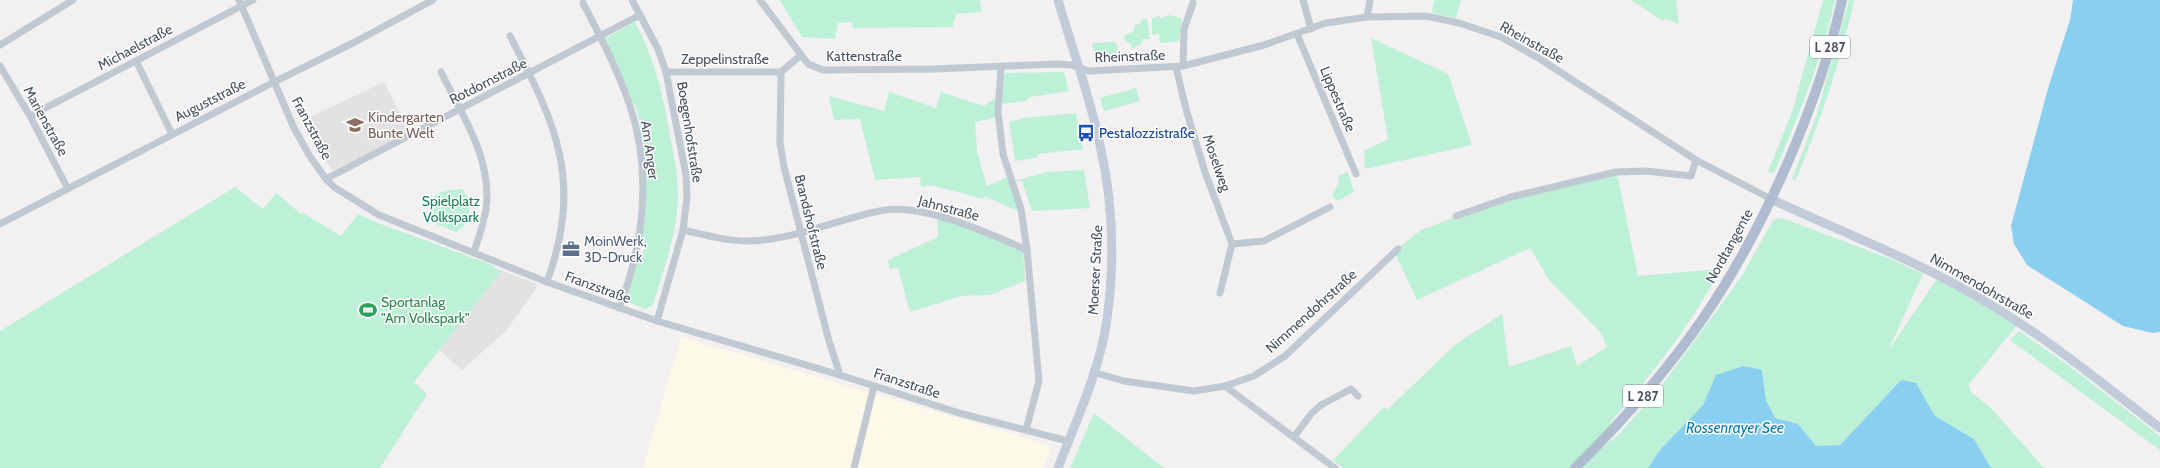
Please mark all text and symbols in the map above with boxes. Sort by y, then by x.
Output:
street label: Rheinstraße [1497,17,1567,67]
street label: Michaelstraße [95,20,175,74]
road number: L 287 [1810,36,1850,58]
street label: Rheinstraße [1094,46,1166,66]
street label: Kattenstraße [826,47,902,65]
street label: Zeppelinstraße [681,50,769,68]
street label: Rotdornstraße [446,54,530,108]
street label: Lippestraße [1316,64,1360,134]
street label: Auguststraße [171,74,249,126]
street label: Boegenhofstraße [673,80,707,184]
street label: Marienstraße [19,83,73,159]
street label: Franzstraße [288,93,336,163]
place label: Kindergarten Bunte Welt [368,108,444,142]
school or university icon: Kindergarten Bunte Welt [345,115,365,135]
street label: Am Anger [637,119,663,181]
bus stop icon: Pestalozzistraße [1076,123,1096,143]
place label: Pestalozzistraße [1099,124,1195,142]
street label: Moselweg [1199,132,1235,195]
street label: Brandshofstraße [790,173,832,271]
street label: Jahnstraße [916,191,981,225]
park label: Spielplatz Volkspark [422,192,481,226]
street label: Nordtangente [1701,206,1757,286]
street label: Moerser Straße [1084,225,1106,315]
place label: MoinWerk, 3D-Druck [584,232,647,266]
office icon: MoinWerk, 3D-Druck [561,239,581,259]
street label: Nimmendohrstraße [1927,249,2037,323]
street label: Nimmendohrstraße [1262,265,1360,357]
street label: Franzstraße [563,267,633,307]
place label: Sportanlag "Am Volkspark" [381,293,469,327]
sports icon: Sportanlag "Am Volkspark" [358,300,378,320]
street label: Franzstraße [871,364,943,402]
road number: L 287 [1623,385,1663,407]
water label: Rossenrayer See [1686,419,1784,437]

